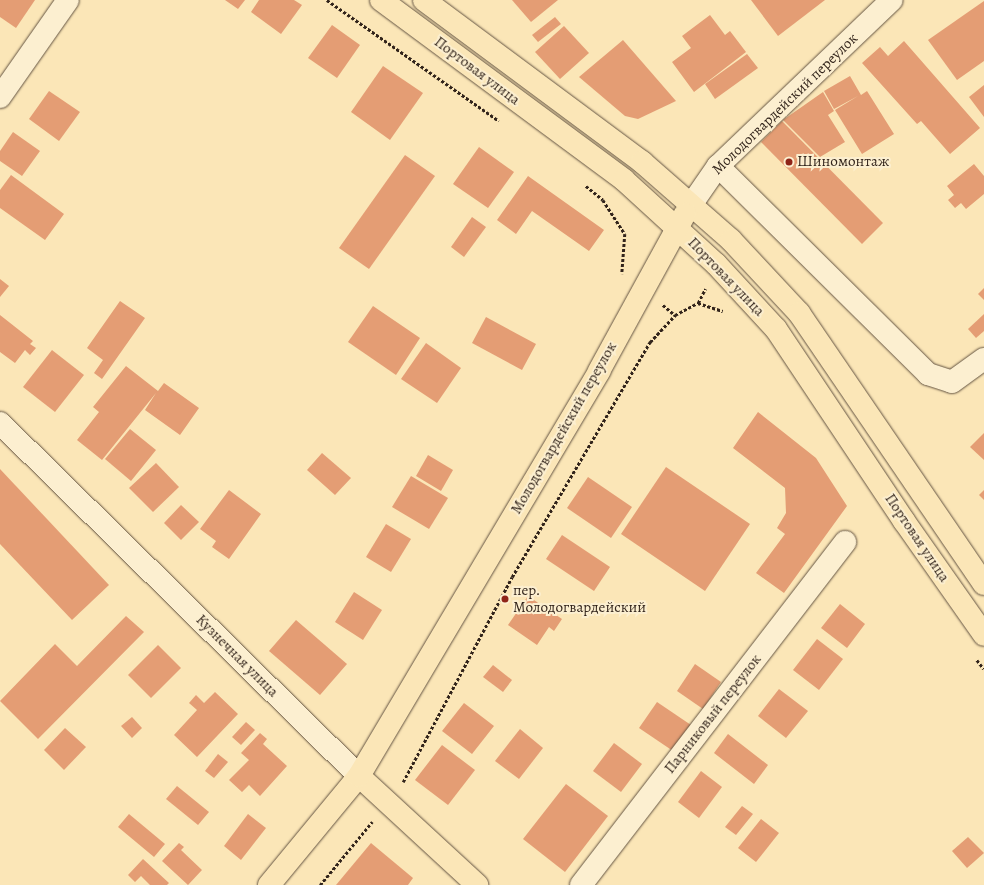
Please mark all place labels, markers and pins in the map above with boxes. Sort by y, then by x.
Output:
place label: Шиномонтаж [797,153,889,171]
marker: Шиномонтаж [784,157,794,167]
place label: пер. Молодогвардейский [513,581,646,616]
marker: пер. Молодогвардейский [500,594,510,604]

